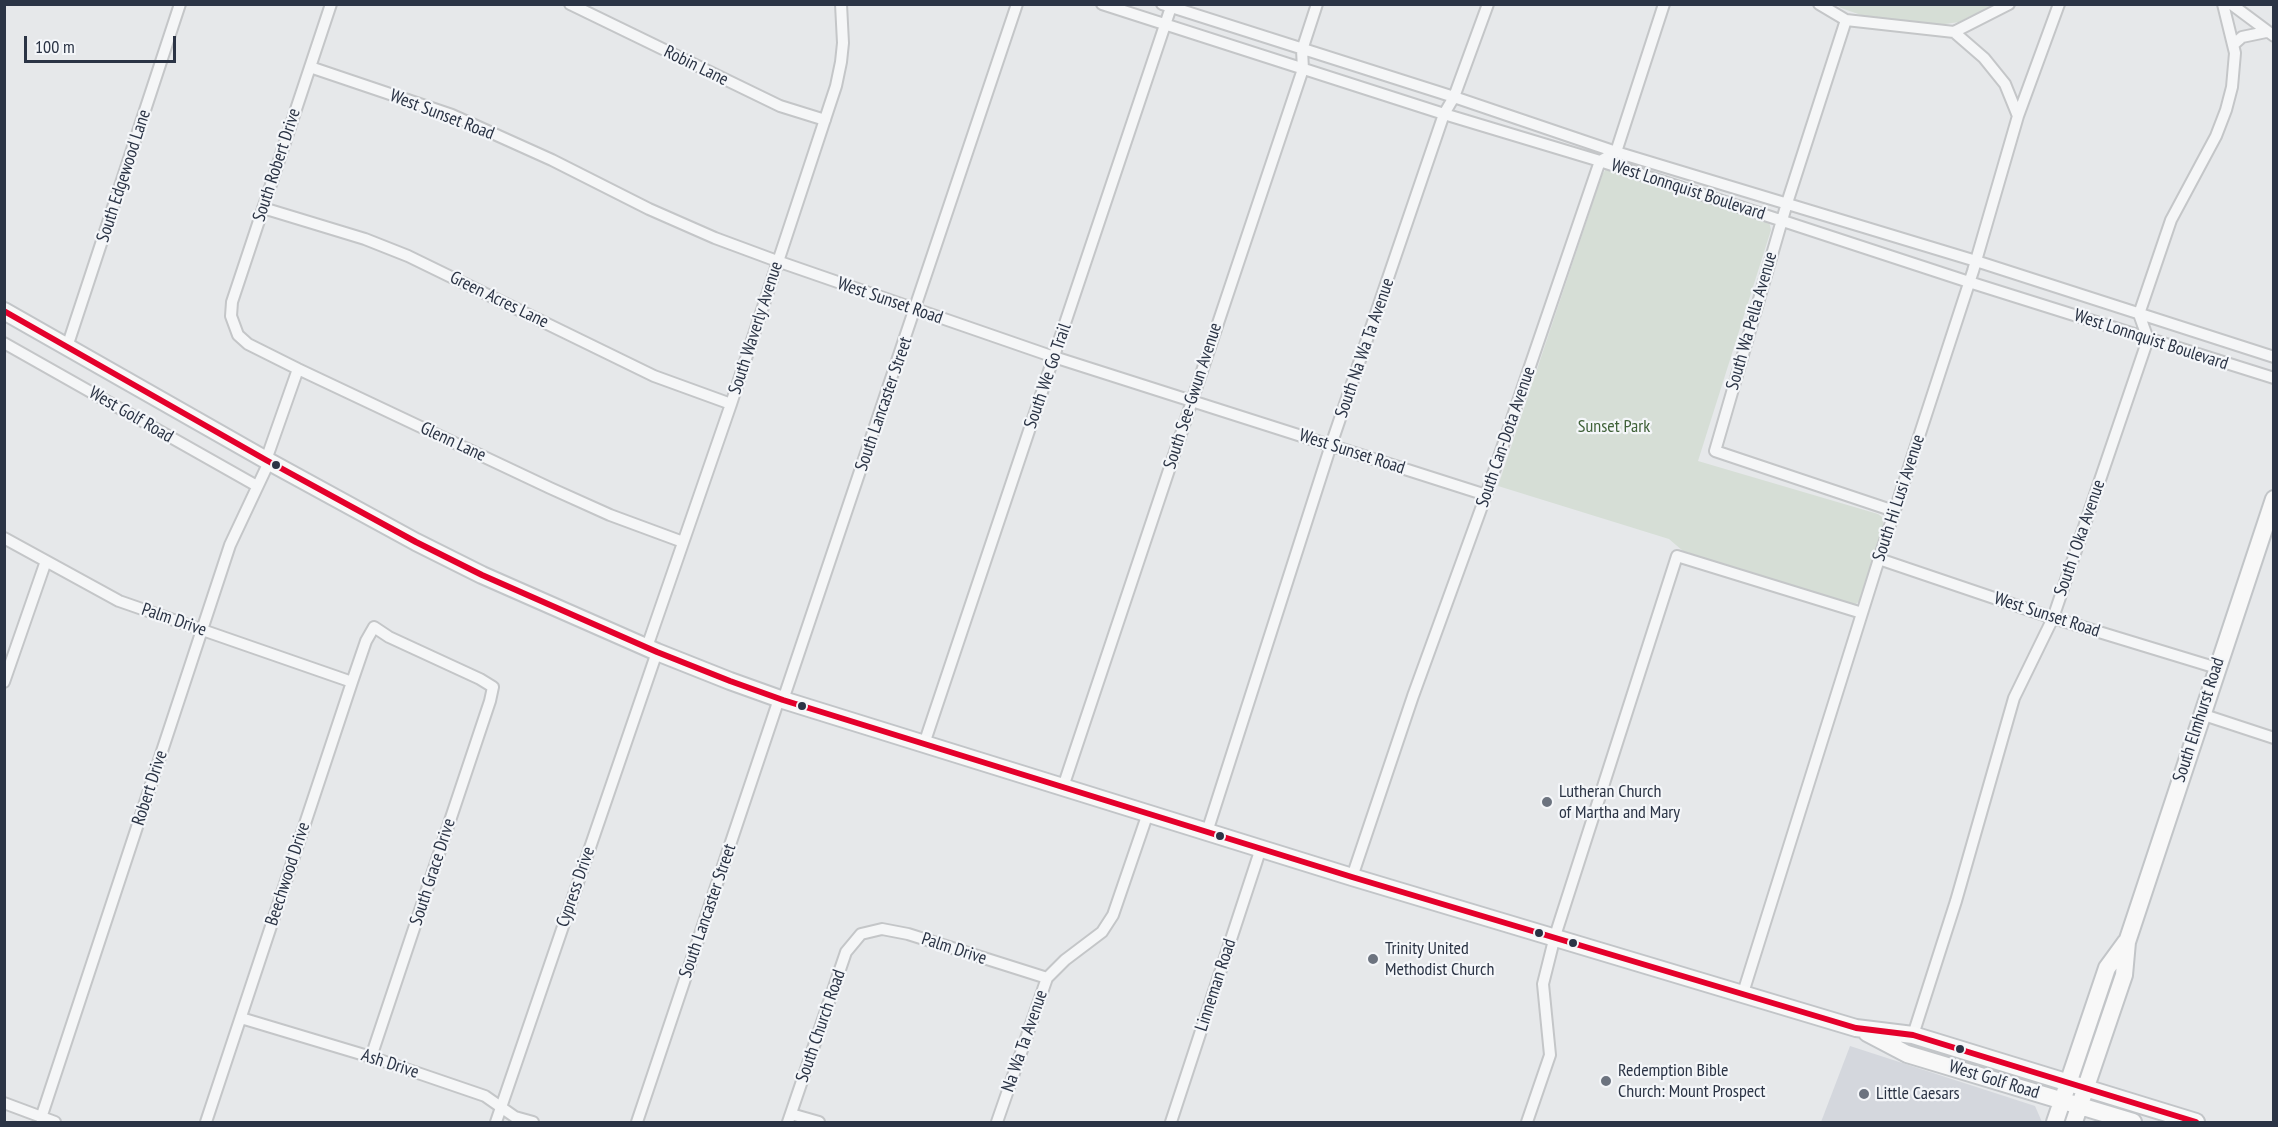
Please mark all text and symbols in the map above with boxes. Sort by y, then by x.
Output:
scale bar [27,24,178,62]
text: 100 m [35,35,75,58]
street label: Robin Lane [660,41,732,91]
street label: West Sunset Road [387,85,497,145]
street label: South Robert Drive [249,106,305,224]
street label: South Edgewood Lane [92,107,156,245]
street label: West Lonnquist Boulevard [1608,155,1768,225]
street label: South Wa Pella Avenue [1722,250,1782,392]
street label: South Waverly Avenue [724,259,788,397]
street label: Green Acres Lane [446,267,552,333]
street label: West Sunset Road [834,273,946,329]
street label: South Na Wa Ta Avenue [1331,275,1399,421]
street label: West Lonnquist Boulevard [2071,305,2231,375]
street label: South See-Gwun Avenue [1159,320,1227,472]
street label: South We Go Trail [1020,321,1076,431]
street label: South Lancaster Street [851,334,917,474]
street label: South Can-Dota Avenue [1472,364,1540,510]
street label: West Golf Road [85,382,177,448]
park label: Sunset Park [1578,416,1650,438]
street label: Glenn Lane [417,417,489,467]
street label: West Sunset Road [1296,425,1408,479]
street label: South Hi Lusi Avenue [1868,432,1930,564]
unlabelled marker [270,459,282,471]
street label: South I Oka Avenue [2050,477,2110,599]
street label: West Sunset Road [1991,588,2103,642]
street label: Palm Drive [139,599,209,641]
street label: South Elmhurst Road [2169,655,2229,785]
unlabelled marker [796,700,808,712]
street label: Robert Drive [128,748,172,828]
place label: Lutheran Church of Martha and Mary [1559,781,1680,824]
marker: Lutheran Church of Martha and Mary [1540,795,1554,809]
street label: South Grace Drive [406,816,460,928]
street label: Beechwood Drive [261,819,315,929]
unlabelled marker [1214,830,1226,842]
street label: South Lancaster Street [675,841,741,981]
street label: Cypress Drive [552,844,600,930]
unlabelled marker [1533,927,1545,939]
street label: Palm Drive [919,928,989,970]
street label: Linneman Road [1191,936,1241,1034]
unlabelled marker [1567,937,1579,949]
place label: Trinity United Methodist Church [1385,938,1494,980]
marker: Trinity United Methodist Church [1366,952,1380,966]
street label: South Church Road [792,967,850,1085]
street label: Na Wa Ta Avenue [997,987,1053,1095]
unlabelled marker [1954,1043,1966,1055]
street label: Ash Drive [359,1045,421,1083]
street label: West Golf Road [1946,1056,2042,1104]
place label: Redemption Bible Church: Mount Prospect [1618,1060,1765,1102]
marker: Redemption Bible Church: Mount Prospect [1599,1074,1613,1088]
place label: Little Caesars [1876,1083,1960,1105]
marker: Little Caesars [1857,1087,1871,1101]

